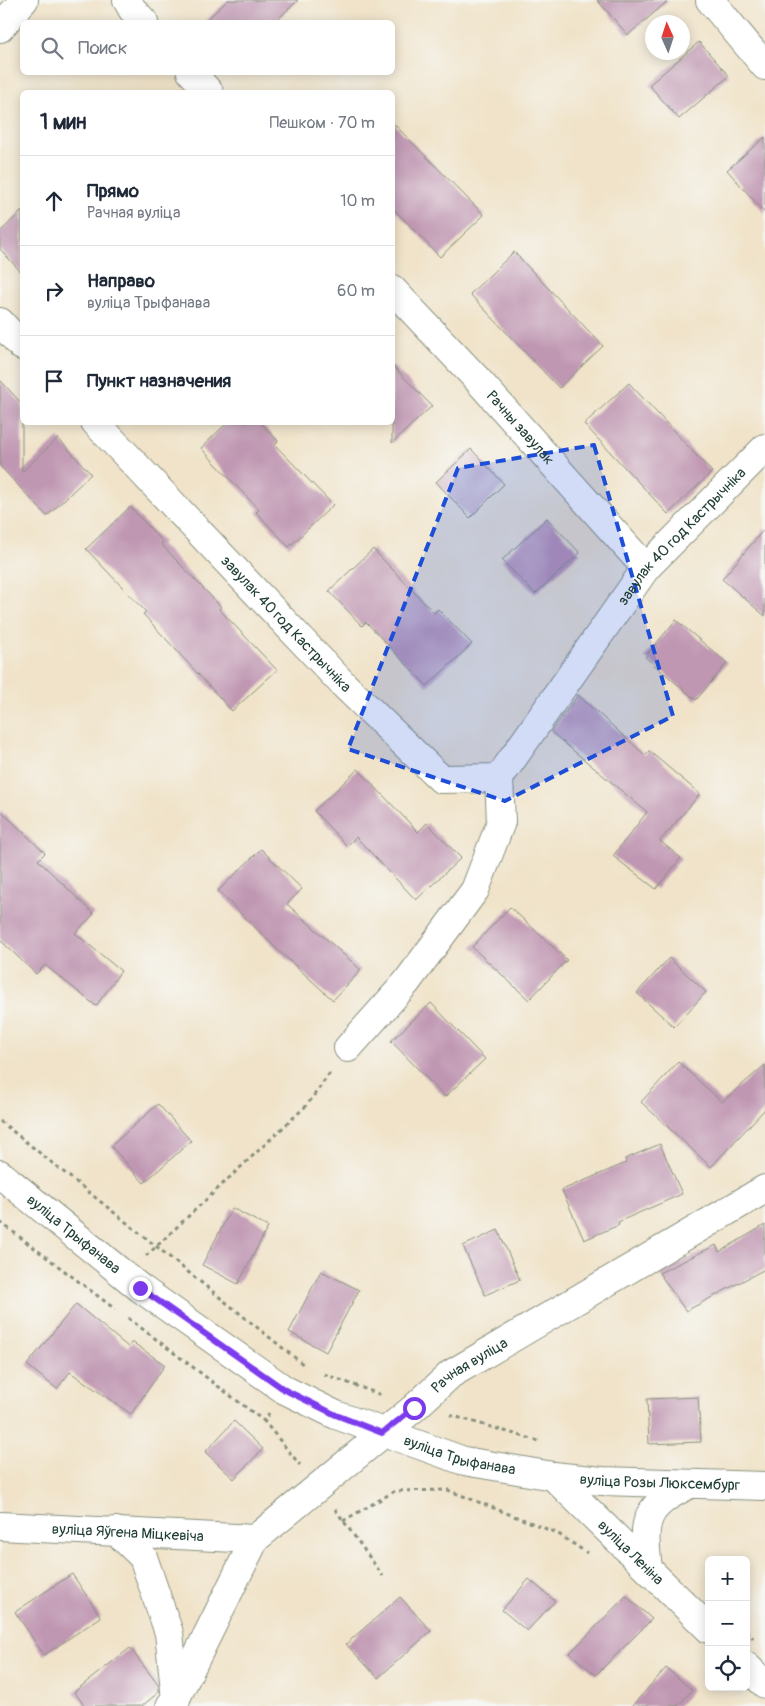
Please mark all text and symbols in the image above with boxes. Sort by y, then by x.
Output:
north arrow [645,15,690,60]
search box [20,20,395,75]
icon: search [38,34,66,62]
text: Поиск [78,36,128,60]
text: 1 мин [40,109,86,136]
text: Пешком · 70 m [270,113,375,133]
text: Прямо [87,179,139,203]
icon: ahead [40,187,68,215]
text: 10 m [340,191,375,211]
text: Рачная вуліца [87,203,180,223]
text: Направо [87,269,155,293]
icon: right [40,277,68,305]
text: 60 m [337,281,375,301]
text: вуліца Трыфанава [87,293,210,313]
icon: arrive [40,367,68,395]
text: Пункт назначения [87,369,231,393]
street label: Рачны завулак [482,387,558,469]
street label: завулак 40 год Кастрычніка [614,464,750,609]
street label: завулак 40 год Кастрычніка [217,552,355,697]
street label: вуліца Трыфанава [23,1191,124,1278]
route end [129,1277,152,1300]
street label: Рачная вуліца [428,1334,511,1397]
route start [403,1397,426,1420]
street label: вуліца Трыфанава [401,1431,517,1480]
street label: вуліца Розы Люксембург [579,1470,740,1495]
street label: вуліца Леніна [593,1516,668,1589]
street label: вуліца Яўгена Міцкевіча [51,1520,204,1546]
map controls [705,1556,750,1691]
button: + [705,1556,750,1601]
button: − [705,1601,750,1646]
button: locate [705,1646,750,1691]

